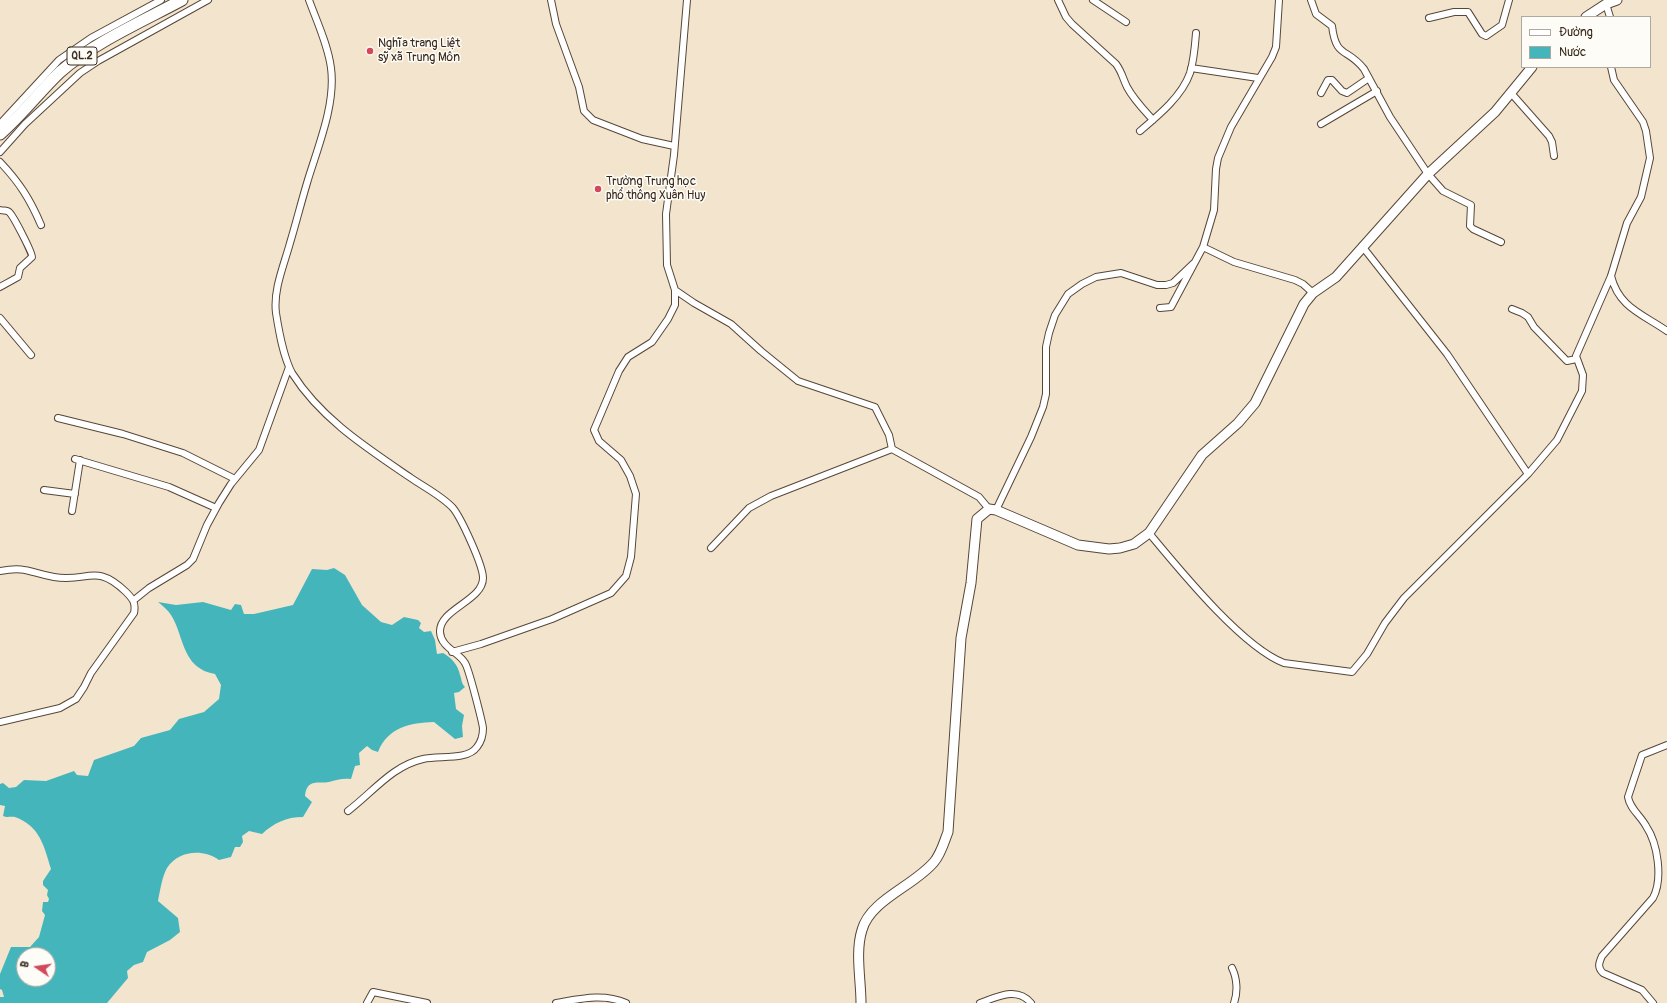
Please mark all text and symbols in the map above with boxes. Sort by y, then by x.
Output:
legend [1521,16,1651,68]
text: Đường [1559,25,1593,40]
place label: Nghĩa trang Liệt sỹ xã Trung Môn [378,37,460,65]
text: Nước [1559,45,1586,60]
marker: Nghĩa trang Liệt sỹ xã Trung Môn [365,46,375,56]
road number: QL.2 [67,47,97,65]
place label: Trường Trung học phổ thông Xuân Huy [606,175,705,203]
marker: Trường Trung học phổ thông Xuân Huy [593,184,603,194]
north arrow [16,947,56,987]
text: B [18,960,32,969]

